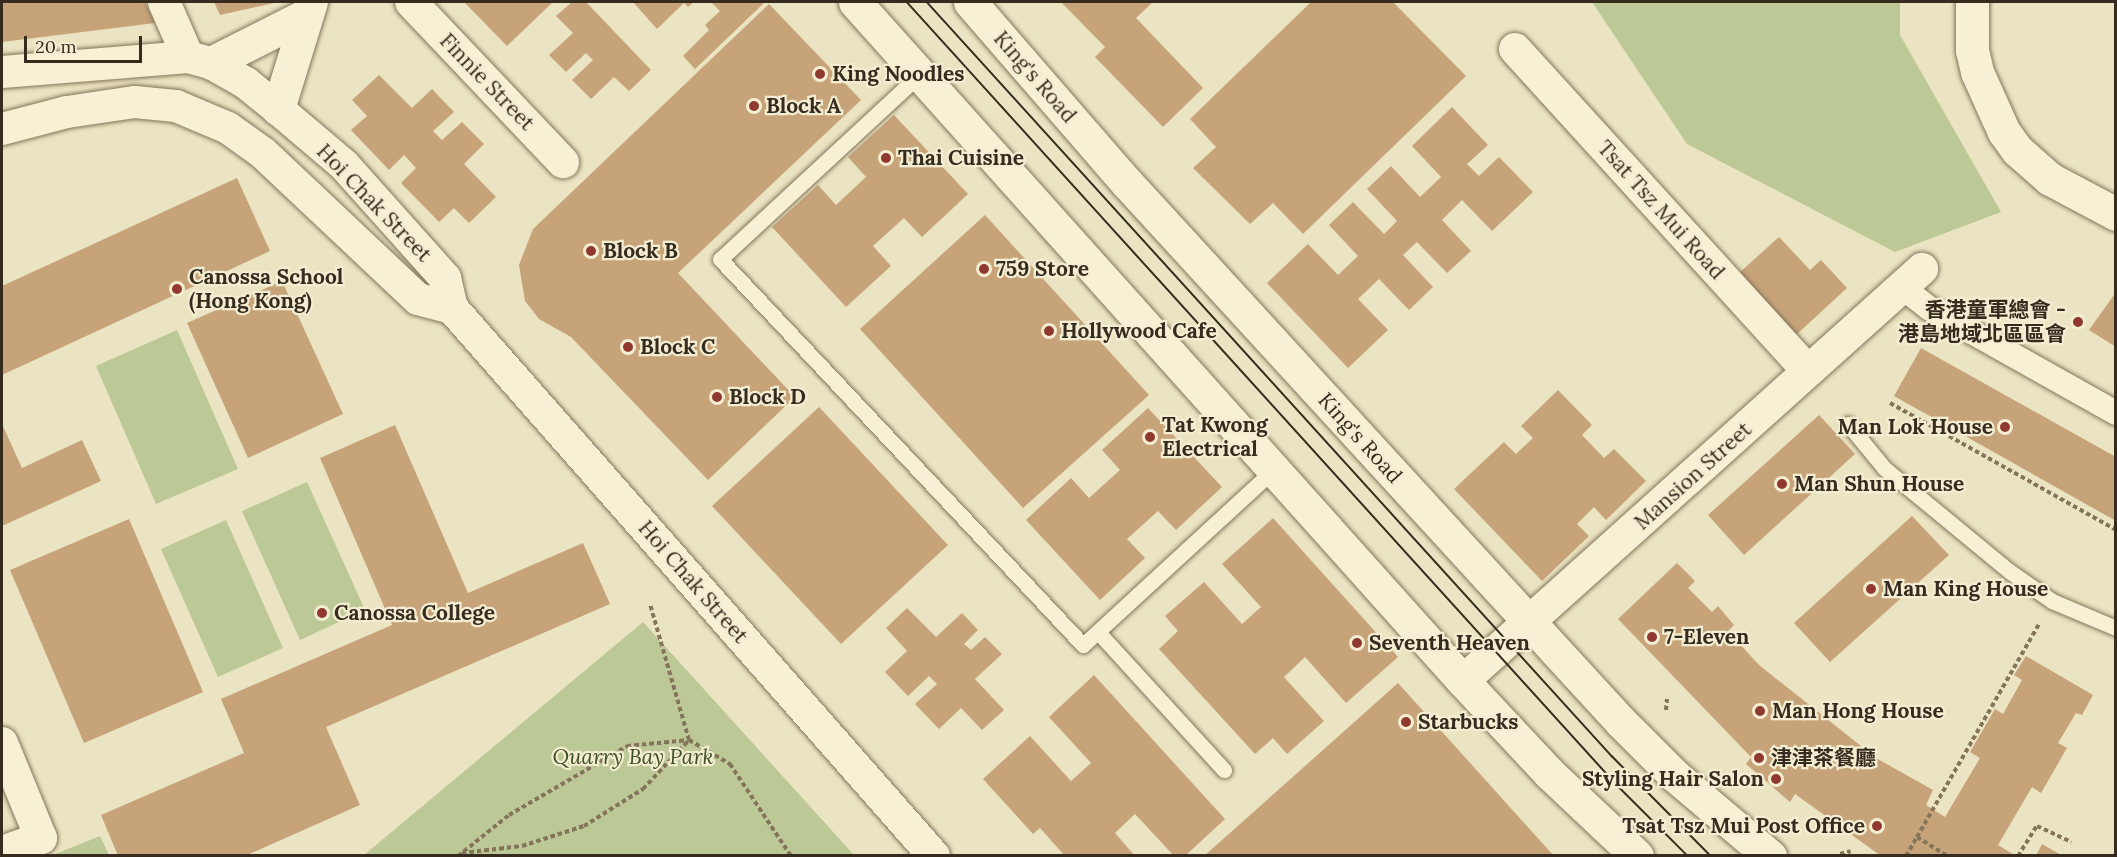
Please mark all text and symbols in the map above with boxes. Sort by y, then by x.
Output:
scale bar [27,24,146,62]
street label: King's Road [988,26,1082,128]
street label: Finnie Street [434,28,540,136]
text: 20 m [35,35,77,58]
place label: King Noodles [832,61,964,87]
marker: King Noodles [813,67,827,81]
place label: Block A [766,93,841,119]
marker: Block A [747,99,761,113]
street label: Tsat Tsz Mui Road [1592,136,1730,284]
street label: Hoi Chak Street [311,139,437,267]
place label: Thai Cuisine [898,145,1024,171]
marker: Thai Cuisine [879,151,893,165]
place label: Block B [603,238,678,264]
marker: Block B [584,244,598,258]
place label: 759 Store [996,256,1089,282]
marker: 759 Store [977,262,991,276]
place label: Canossa School (Hong Kong) [189,264,343,314]
marker: Canossa School (Hong Kong) [170,282,184,296]
place label: 香港童軍總會 - 港島地域北區區會 [1898,297,2066,347]
marker: 香港童軍總會 - 港島地域北區區會 [2071,315,2085,329]
place label: Hollywood Cafe [1061,318,1217,344]
marker: Hollywood Cafe [1042,324,1056,338]
place label: Block C [640,334,715,360]
marker: Block C [621,340,635,354]
place label: Block D [729,384,806,410]
street label: King's Road [1313,388,1407,488]
marker: Block D [710,390,724,404]
place label: Tat Kwong Electrical [1162,412,1268,462]
place label: Man Lok House [1838,414,1993,440]
street label: Mansion Street [1629,417,1757,535]
marker: Man Lok House [1998,420,2012,434]
marker: Tat Kwong Electrical [1143,430,1157,444]
place label: Man Shun House [1794,471,1964,497]
marker: Man Shun House [1775,477,1789,491]
street label: Hoi Chak Street [633,516,753,648]
place label: Man King House [1883,576,2048,602]
marker: Man King House [1864,582,1878,596]
place label: Canossa College [334,600,495,626]
marker: Canossa College [315,606,329,620]
place label: 7-Eleven [1664,624,1750,650]
place label: Seventh Heaven [1369,630,1530,656]
marker: 7-Eleven [1645,630,1659,644]
marker: Seventh Heaven [1350,636,1364,650]
place label: Man Hong House [1772,698,1944,724]
marker: Man Hong House [1753,704,1767,718]
place label: Starbucks [1418,709,1519,735]
marker: Starbucks [1399,715,1413,729]
park label: Quarry Bay Park [552,744,714,770]
place label: 津津茶餐廳 [1771,745,1876,771]
marker: 津津茶餐廳 [1752,751,1766,765]
place label: Styling Hair Salon [1582,766,1764,792]
marker: Styling Hair Salon [1769,772,1783,786]
place label: Tsat Tsz Mui Post Office [1622,813,1865,839]
marker: Tsat Tsz Mui Post Office [1870,819,1884,833]

